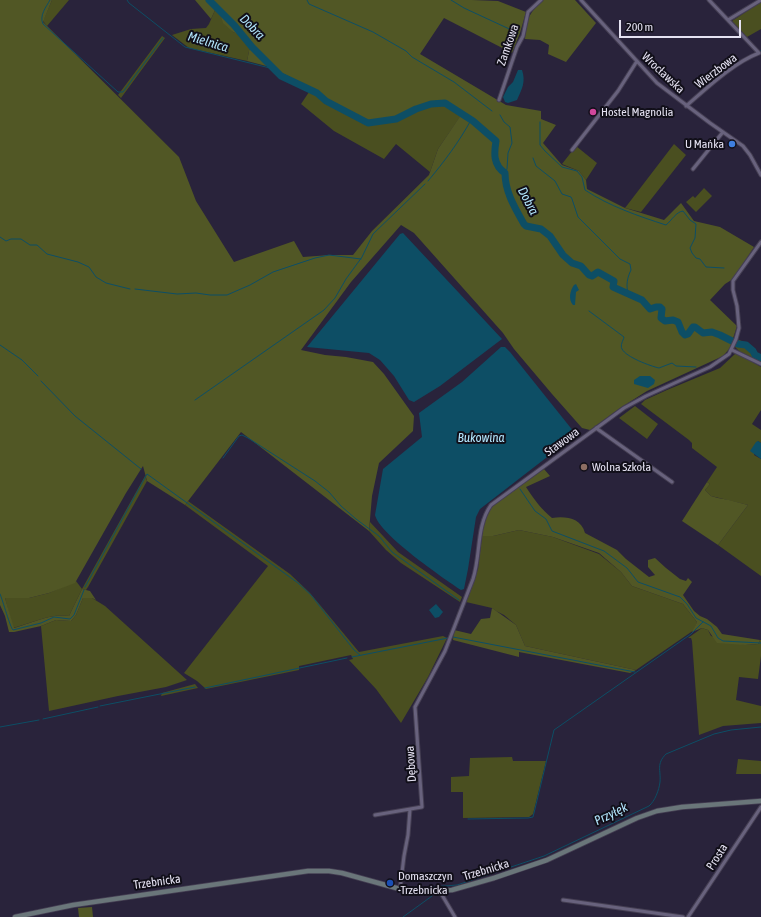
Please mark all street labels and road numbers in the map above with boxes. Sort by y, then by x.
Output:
street label: Zamkowa [494,22,522,68]
street label: Wrocławska [639,50,687,96]
street label: Wierzbowa [692,51,740,91]
street label: Stawowa [542,425,582,459]
street label: Dębowa [403,746,419,782]
street label: Prosta [703,841,731,873]
street label: Trzebnicka [461,856,511,884]
street label: Trzebnicka [133,872,181,892]

